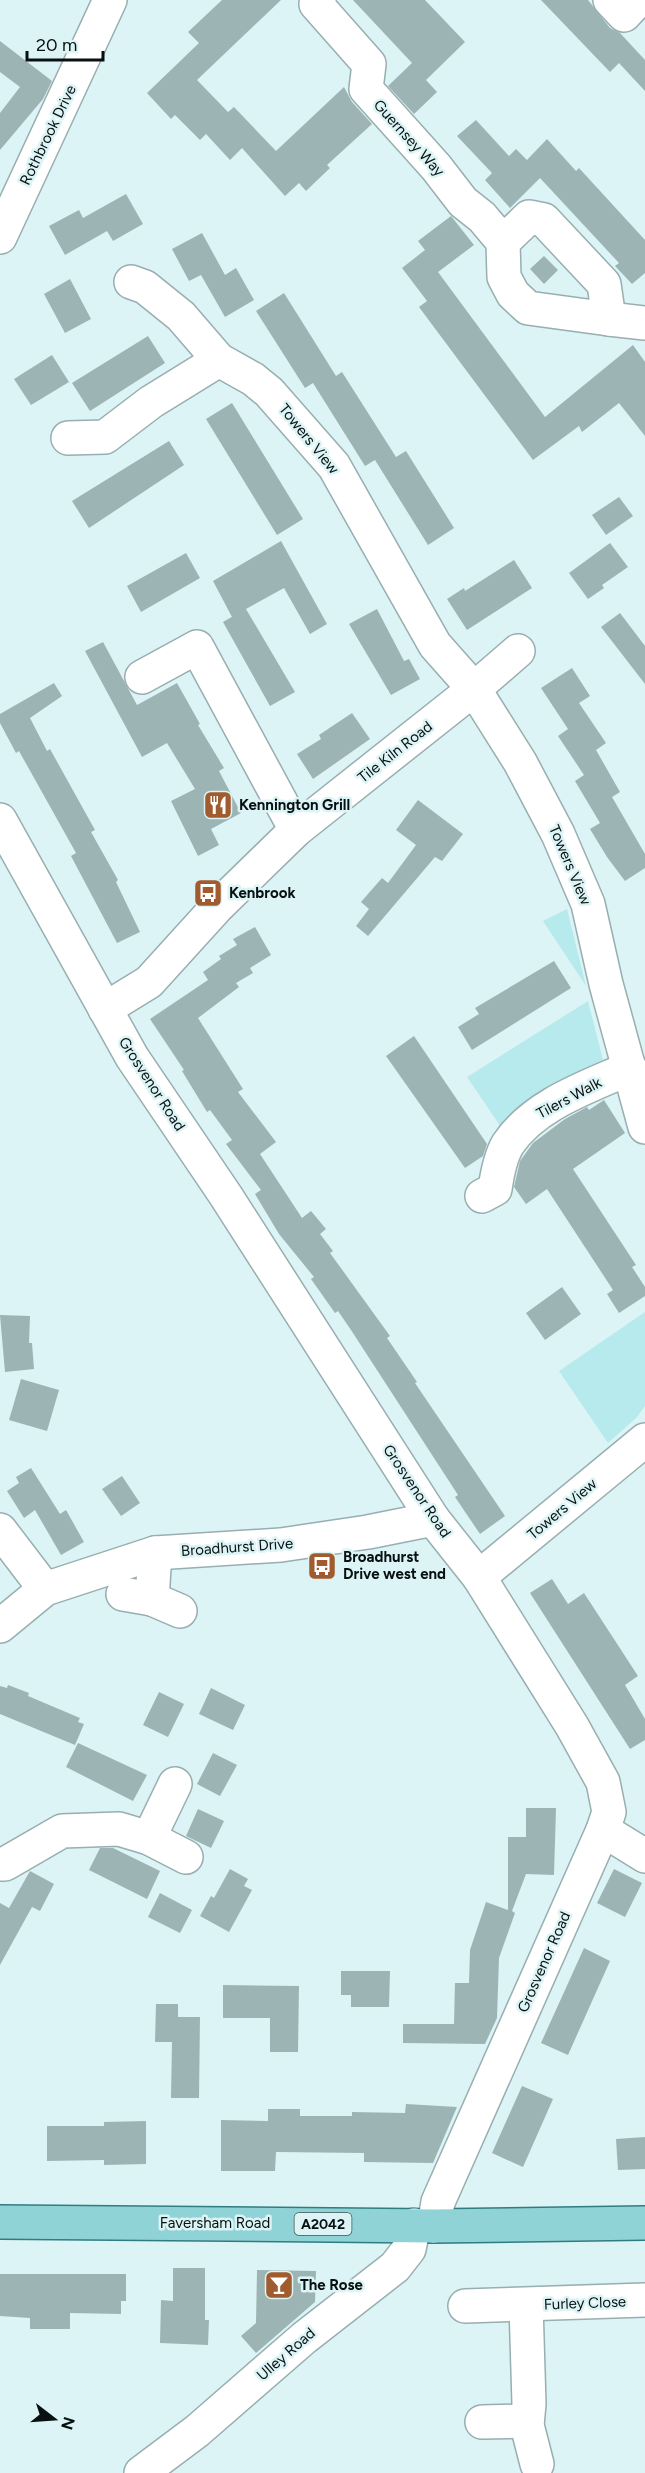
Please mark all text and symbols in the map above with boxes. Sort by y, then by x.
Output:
scale bar [27,24,104,62]
text: 20 m [36,34,77,56]
street label: Rothbrook Drive [16,82,80,188]
street label: Guernsey Way [370,96,448,180]
street label: Towers View [275,400,343,478]
street label: Tile Kiln Road [354,717,436,787]
restaurant icon: Kennington Grill [202,789,234,821]
place label: Kennington Grill [239,796,350,814]
street label: Towers View [545,822,595,908]
bus stop icon: Kenbrook [192,877,224,909]
place label: Kenbrook [229,884,296,902]
street label: Grosvenor Road [115,1034,189,1134]
street label: Tilers Walk [533,1073,605,1123]
street label: Grosvenor Road [379,1441,455,1541]
street label: Towers View [524,1475,601,1543]
street label: Broadhurst Drive [180,1534,294,1560]
place label: Broadhurst Drive west end [343,1548,446,1583]
bus stop icon: Broadhurst Drive west end [306,1550,338,1582]
street label: Grosvenor Road [514,1909,574,2015]
road number: A2042 [294,2213,352,2235]
street label: Faversham Road [160,2214,270,2232]
bar icon: The Rose [263,2269,295,2301]
place label: The Rose [300,2276,364,2294]
street label: Furley Close [544,2293,626,2313]
street label: Ulley Road [253,2324,319,2384]
north arrow [24,2389,84,2449]
text: N [57,2415,79,2432]

